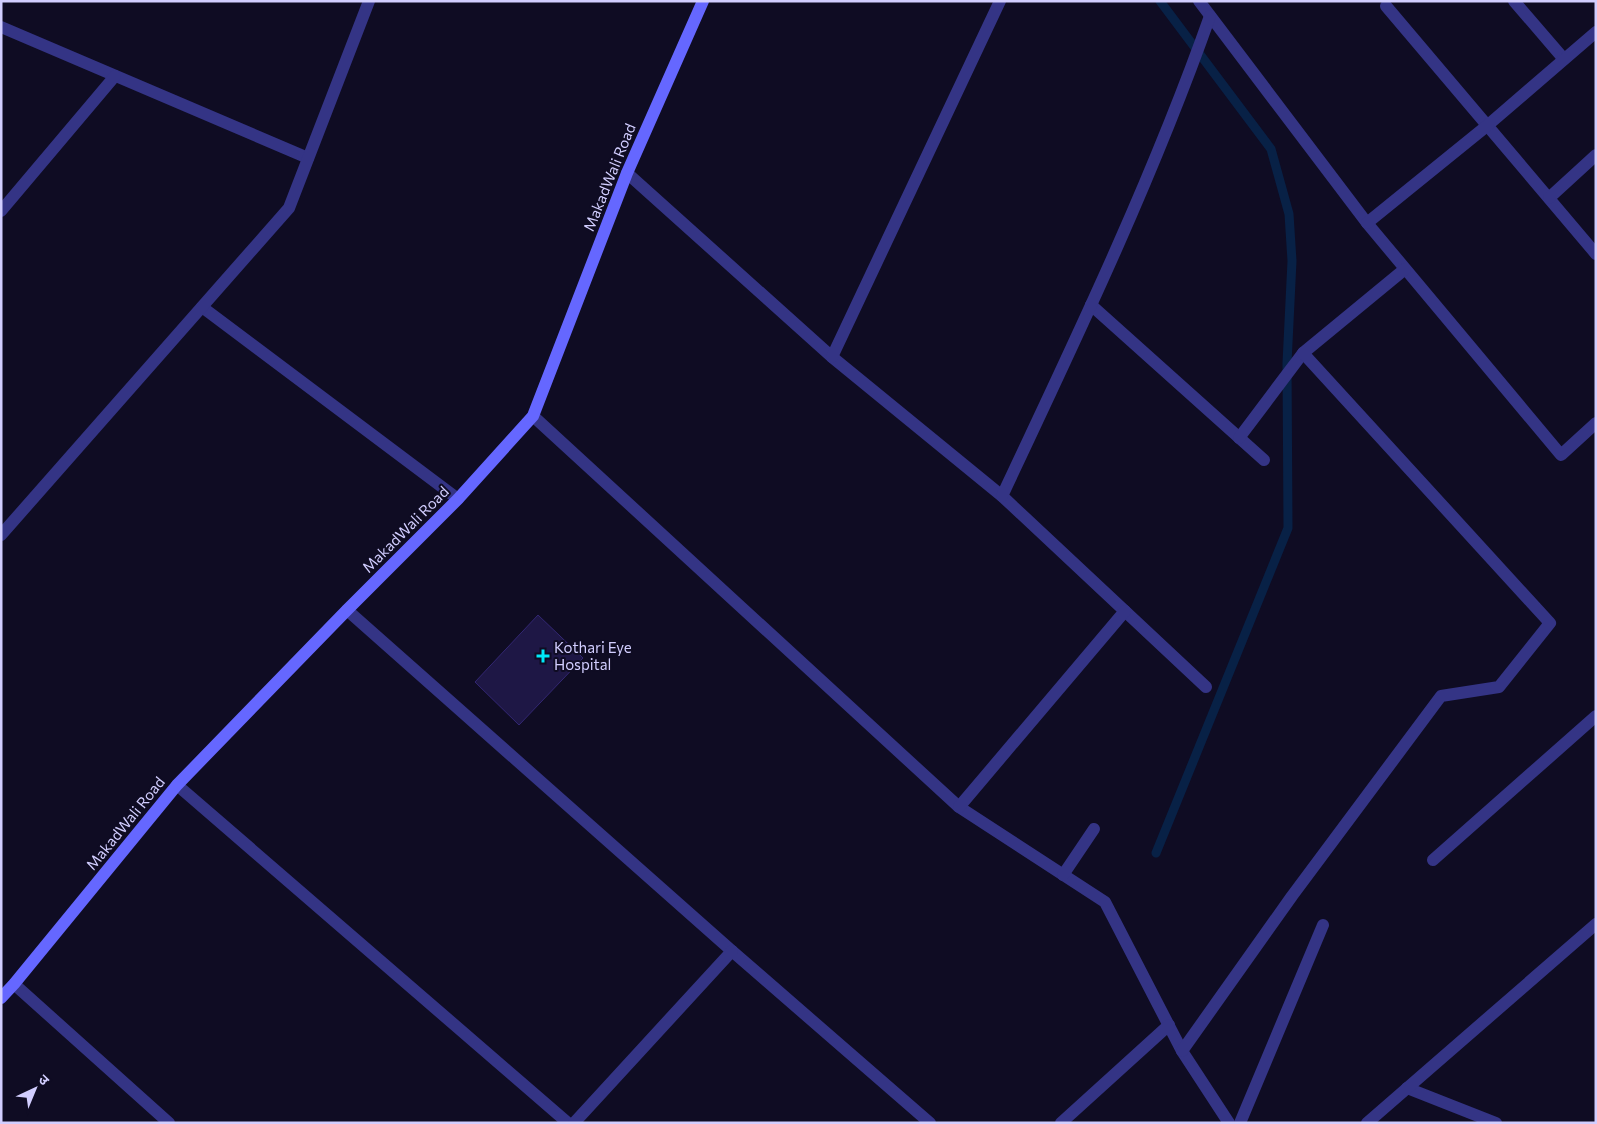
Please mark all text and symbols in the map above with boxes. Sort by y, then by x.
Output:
street label: MakadWali Road [579,120,639,234]
street label: MakadWali Road [358,482,452,576]
place label: Kothari Eye Hospital [554,638,632,673]
marker: Kothari Eye Hospital [536,649,550,663]
street label: MakadWali Road [82,773,168,873]
north arrow [10,1064,60,1114]
text: उ [36,1070,54,1089]

